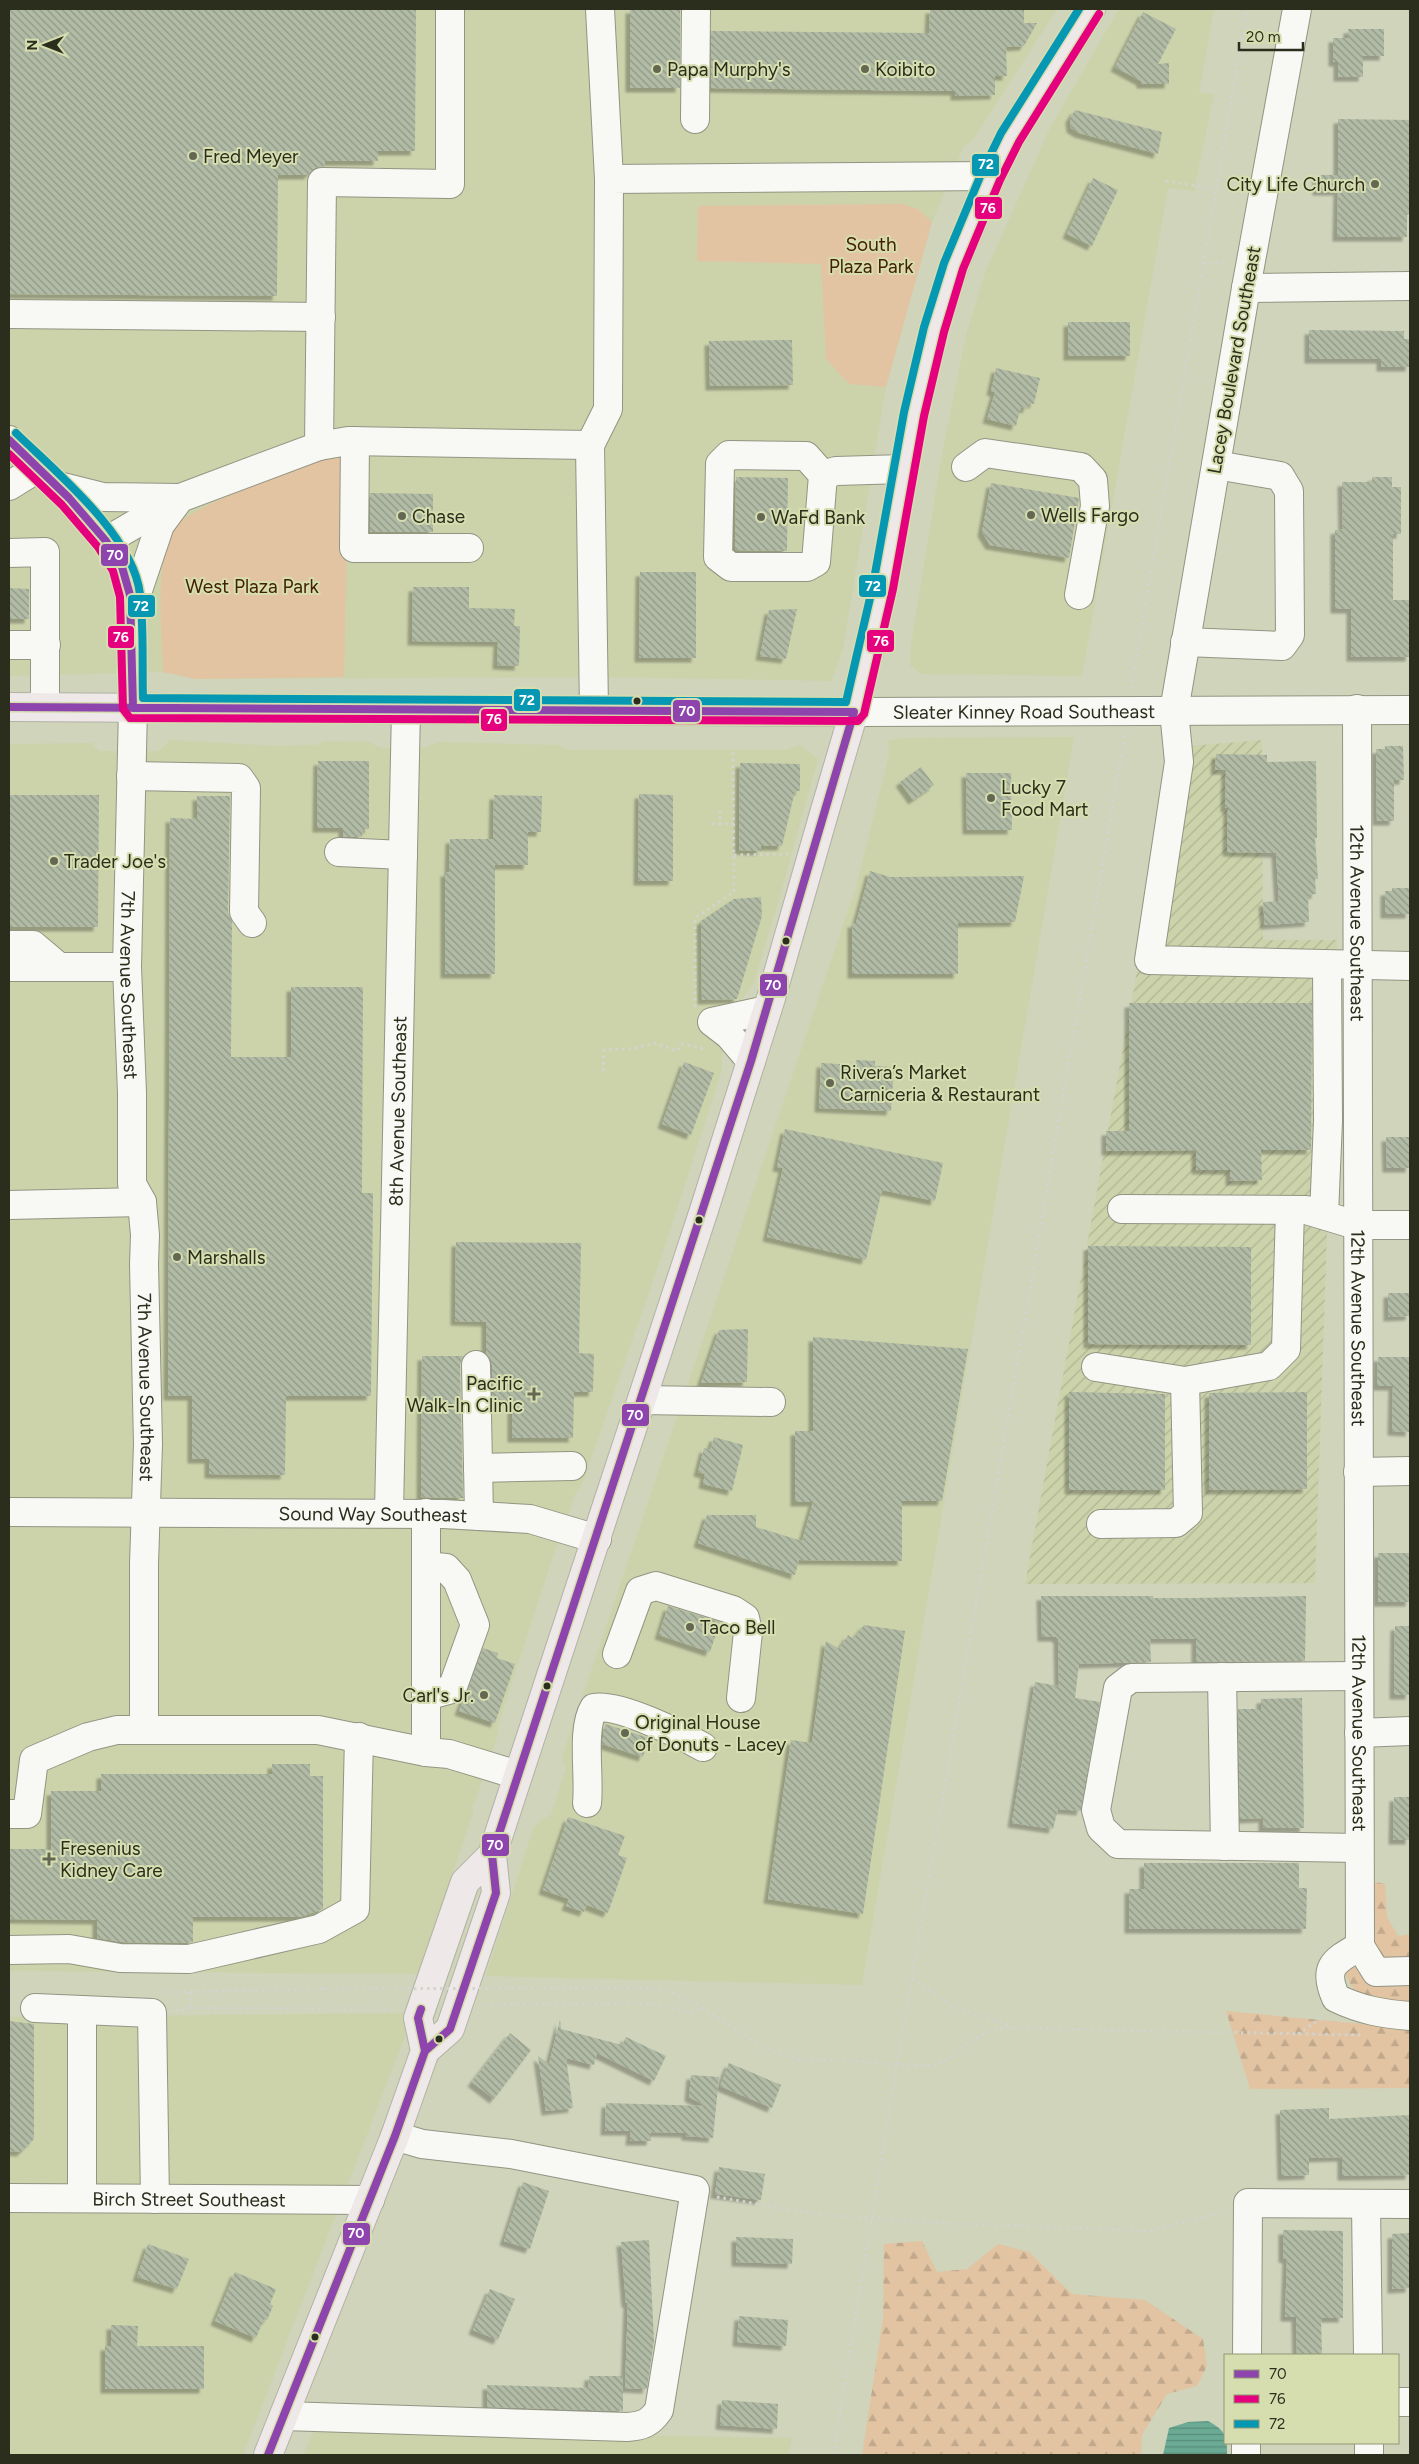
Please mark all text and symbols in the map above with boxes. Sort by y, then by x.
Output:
north arrow [20,20,70,70]
scale bar [1239,20,1303,52]
text: 20 m [1246,28,1280,46]
text: N [24,40,41,50]
place label: Papa Murphy's [667,58,791,81]
place label: Koibito [875,58,936,81]
marker: Papa Murphy's [651,63,663,75]
marker: Koibito [859,63,871,75]
place label: Fred Meyer [203,145,299,168]
marker: Fred Meyer [187,150,199,162]
line badge: 72 [971,153,1000,177]
text: 72 [978,156,994,173]
place label: City Life Church [1227,173,1365,196]
marker: City Life Church [1369,178,1381,190]
line badge: 76 [974,196,1003,220]
text: 76 [980,200,996,217]
park label: South Plaza Park [829,233,914,278]
street label: Lacey Boulevard Southeast [1203,244,1265,476]
place label: Wells Fargo [1041,504,1139,527]
place label: Chase [412,505,465,528]
place label: WaFd Bank [771,506,866,529]
marker: Wells Fargo [1025,509,1037,521]
marker: Chase [396,510,408,522]
marker: WaFd Bank [755,511,767,523]
line badge: 70 [100,543,129,567]
text: 70 [107,547,123,564]
line badge: 72 [858,574,887,598]
park label: West Plaza Park [185,575,319,598]
text: 72 [865,578,881,595]
line badge: 72 [127,594,156,618]
text: 72 [133,598,149,615]
line badge: 76 [107,625,135,649]
text: 76 [113,629,129,646]
line badge: 76 [866,629,895,653]
text: 76 [873,633,889,650]
line badge: 72 [513,688,541,712]
text: 72 [519,692,535,709]
unlabelled marker [632,696,642,706]
line badge: 70 [672,699,701,723]
street label: Sleater Kinney Road Southeast [893,699,1155,723]
text: 70 [679,703,695,720]
line badge: 76 [480,708,508,732]
text: 76 [486,711,502,728]
place label: Lucky 7 Food Mart [1001,776,1088,821]
marker: Lucky 7 Food Mart [985,792,997,804]
street label: 12th Avenue Southeast [1346,824,1369,1022]
place label: Trader Joe's [64,850,166,873]
marker: Trader Joe's [48,855,60,867]
street label: 7th Avenue Southeast [115,890,143,1080]
unlabelled marker [781,936,791,946]
line badge: 70 [759,973,788,997]
text: 70 [765,977,781,994]
street label: 8th Avenue Southeast [384,1016,411,1207]
place label: Rivera’s Market Carniceria & Restaurant [840,1061,1040,1106]
marker: Rivera’s Market Carniceria & Restaurant [824,1077,836,1089]
unlabelled marker [694,1215,704,1225]
street label: 12th Avenue Southeast [1347,1229,1370,1427]
place label: Marshalls [187,1246,266,1269]
marker: Marshalls [171,1251,183,1263]
street label: 7th Avenue Southeast [133,1292,160,1482]
place label: Pacific Walk-In Clinic [407,1372,523,1417]
marker: Pacific Walk-In Clinic [527,1387,541,1401]
line badge: 70 [621,1403,650,1427]
text: 70 [627,1407,643,1424]
street label: Sound Way Southeast [279,1502,468,1527]
place label: Taco Bell [700,1616,775,1639]
marker: Taco Bell [684,1621,696,1633]
street label: 12th Avenue Southeast [1348,1634,1371,1832]
unlabelled marker [542,1681,552,1691]
place label: Carl's Jr. [403,1684,474,1707]
marker: Carl's Jr. [478,1689,490,1701]
place label: Original House of Donuts - Lacey [635,1711,786,1756]
marker: Original House of Donuts - Lacey [619,1727,631,1739]
line badge: 70 [481,1833,510,1857]
place label: Fresenius Kidney Care [60,1837,163,1882]
text: 70 [487,1837,503,1854]
marker: Fresenius Kidney Care [42,1852,56,1866]
unlabelled marker [434,2034,444,2044]
street label: Birch Street Southeast [92,2187,286,2211]
line badge: 70 [342,2222,371,2246]
text: 70 [348,2225,364,2242]
unlabelled marker [310,2332,320,2342]
legend [1224,2354,1399,2444]
text: 70 [1269,2365,1287,2383]
text: 76 [1269,2390,1286,2408]
text: 72 [1269,2415,1285,2433]

